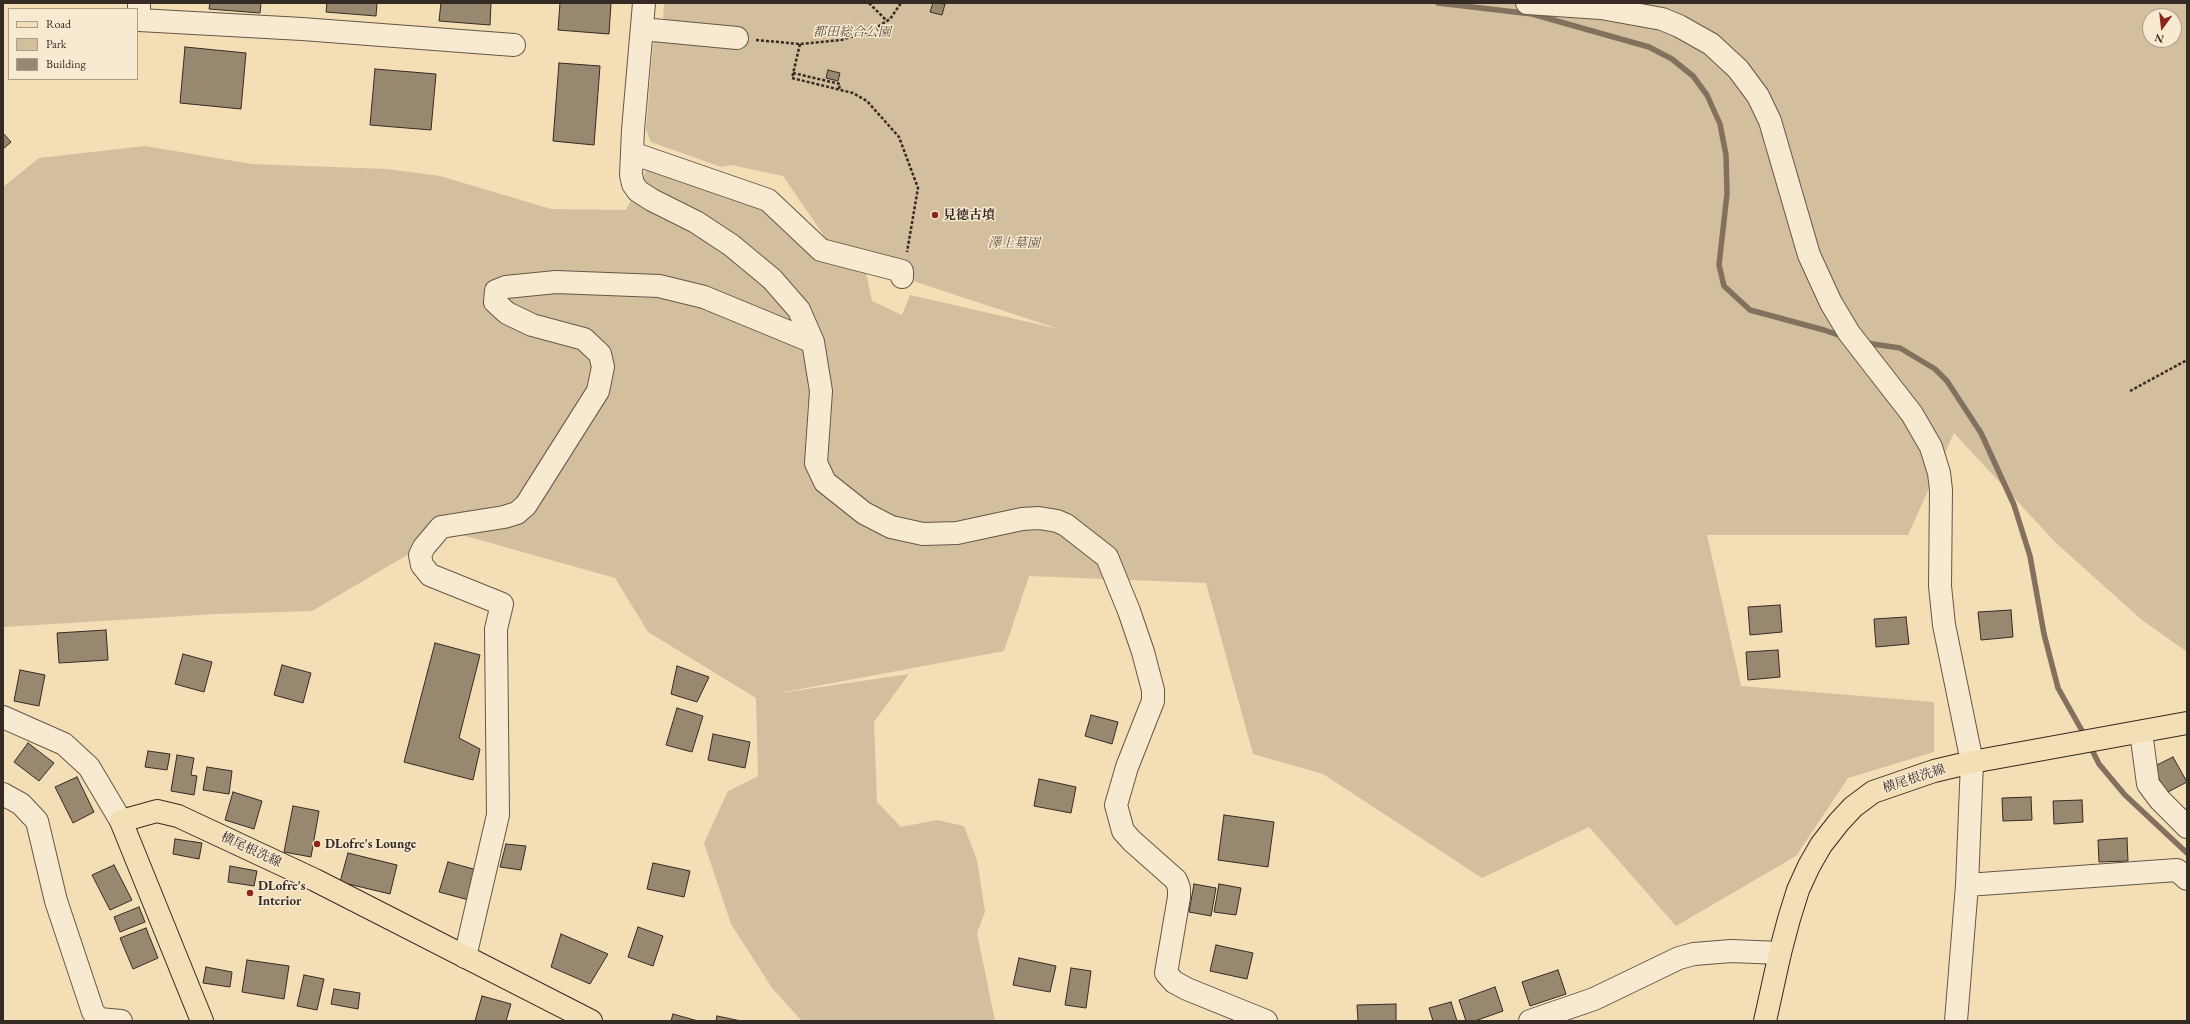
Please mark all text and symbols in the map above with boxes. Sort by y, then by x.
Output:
legend [8,8,138,80]
north arrow [2142,8,2182,48]
text: Road [46,16,71,32]
park label: 都田総合公園 [813,24,891,40]
text: N [2153,31,2165,47]
text: Park [46,36,66,52]
text: Building [46,56,86,72]
place label: 見徳古墳 [943,207,995,223]
marker: 見徳古墳 [930,210,940,220]
park label: 澤上墓園 [988,235,1040,251]
street label: 横尾根洗線 [1881,762,1947,796]
street label: 横尾根洗線 [218,829,284,871]
place label: DLofre's Lounge [325,836,416,852]
marker: DLofre's Lounge [312,839,322,849]
place label: DLofre's Interior [258,878,305,909]
marker: DLofre's Interior [245,888,255,898]

